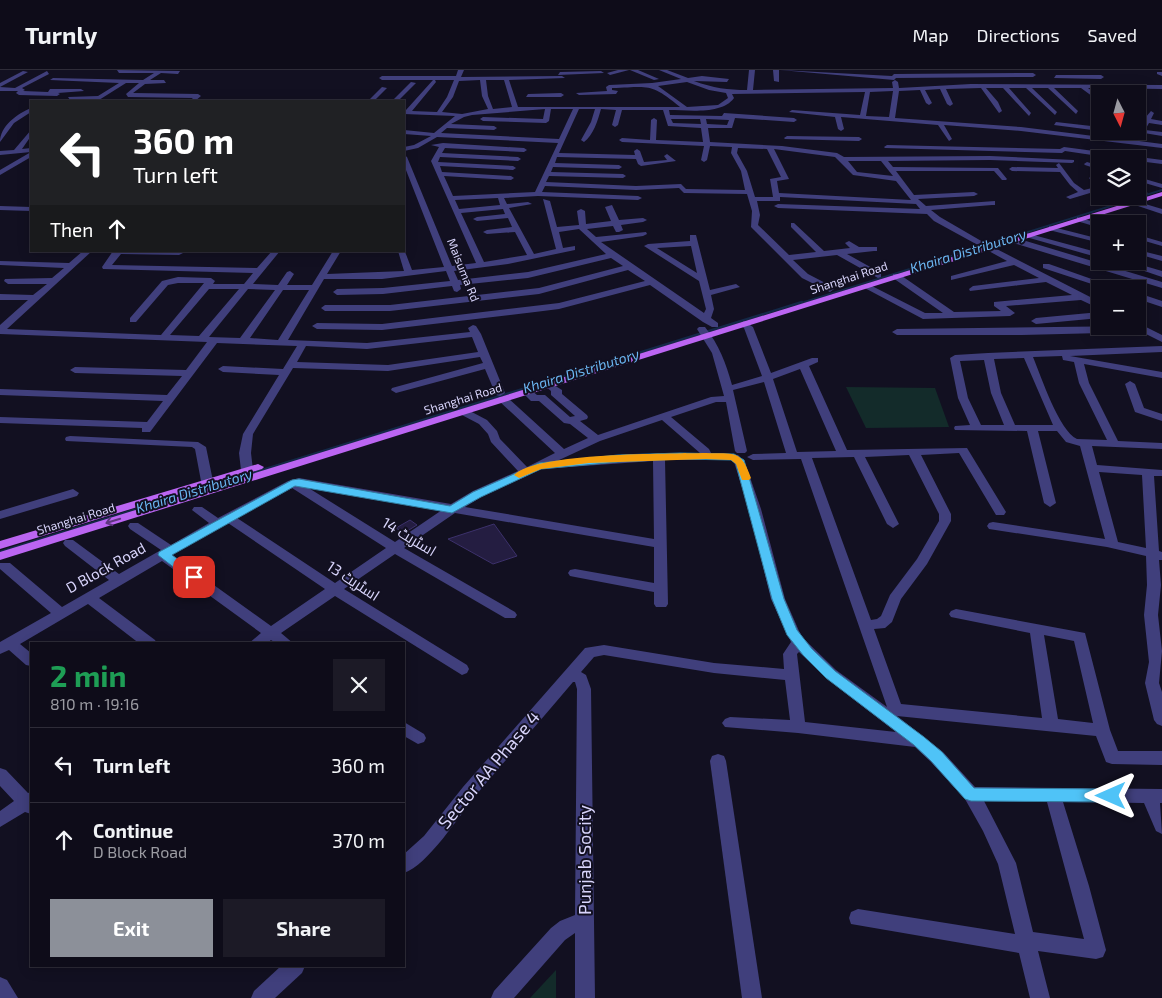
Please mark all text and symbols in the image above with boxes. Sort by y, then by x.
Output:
text: Turnly [25,20,97,49]
text: Map [912,24,949,46]
text: Directions [977,24,1060,46]
text: Saved [1088,24,1137,46]
north arrow [1091,85,1146,140]
map controls [1091,85,1146,335]
text: 360 m [133,119,234,161]
icon: left [50,120,115,185]
button: layers [1091,150,1146,205]
text: Turn left [133,161,218,187]
icon: ahead [103,215,131,243]
button: + [1091,215,1146,270]
text: Then [50,218,93,241]
water label: Khaira Distributory [908,225,1029,276]
street label: Maisuma Rd [445,236,483,303]
street label: Shanghai Road [808,258,889,296]
button: − [1091,280,1146,335]
water label: Khaira Distributory [521,345,642,396]
street label: Shanghai Road [422,380,503,417]
water label: Khaira Distributory [134,465,255,516]
street label: Shanghai Road [35,500,116,537]
street label: اسٹریٹ 14 [379,513,440,560]
one-way arrow [106,517,121,526]
street label: D Block Road [63,538,148,596]
pin [173,556,215,598]
street label: اسٹریٹ 13 [323,556,383,605]
icon: arrive [180,563,208,591]
text: 2 min [50,657,127,693]
button: close [333,659,385,711]
text: 810 m · 19:16 [50,694,139,713]
street label: Sector AA Phase 4 [433,706,544,833]
icon: left [50,751,78,779]
text: Turn left [93,754,170,777]
text: 360 m [331,754,385,777]
position arrow [1084,769,1136,821]
street label: Punjab Socity [573,805,595,915]
text: Continue [93,819,173,842]
icon: ahead [50,826,78,854]
text: 370 m [332,829,385,852]
text: D Block Road [93,842,187,861]
button: Exit [50,899,213,957]
button: Share [223,899,385,957]

